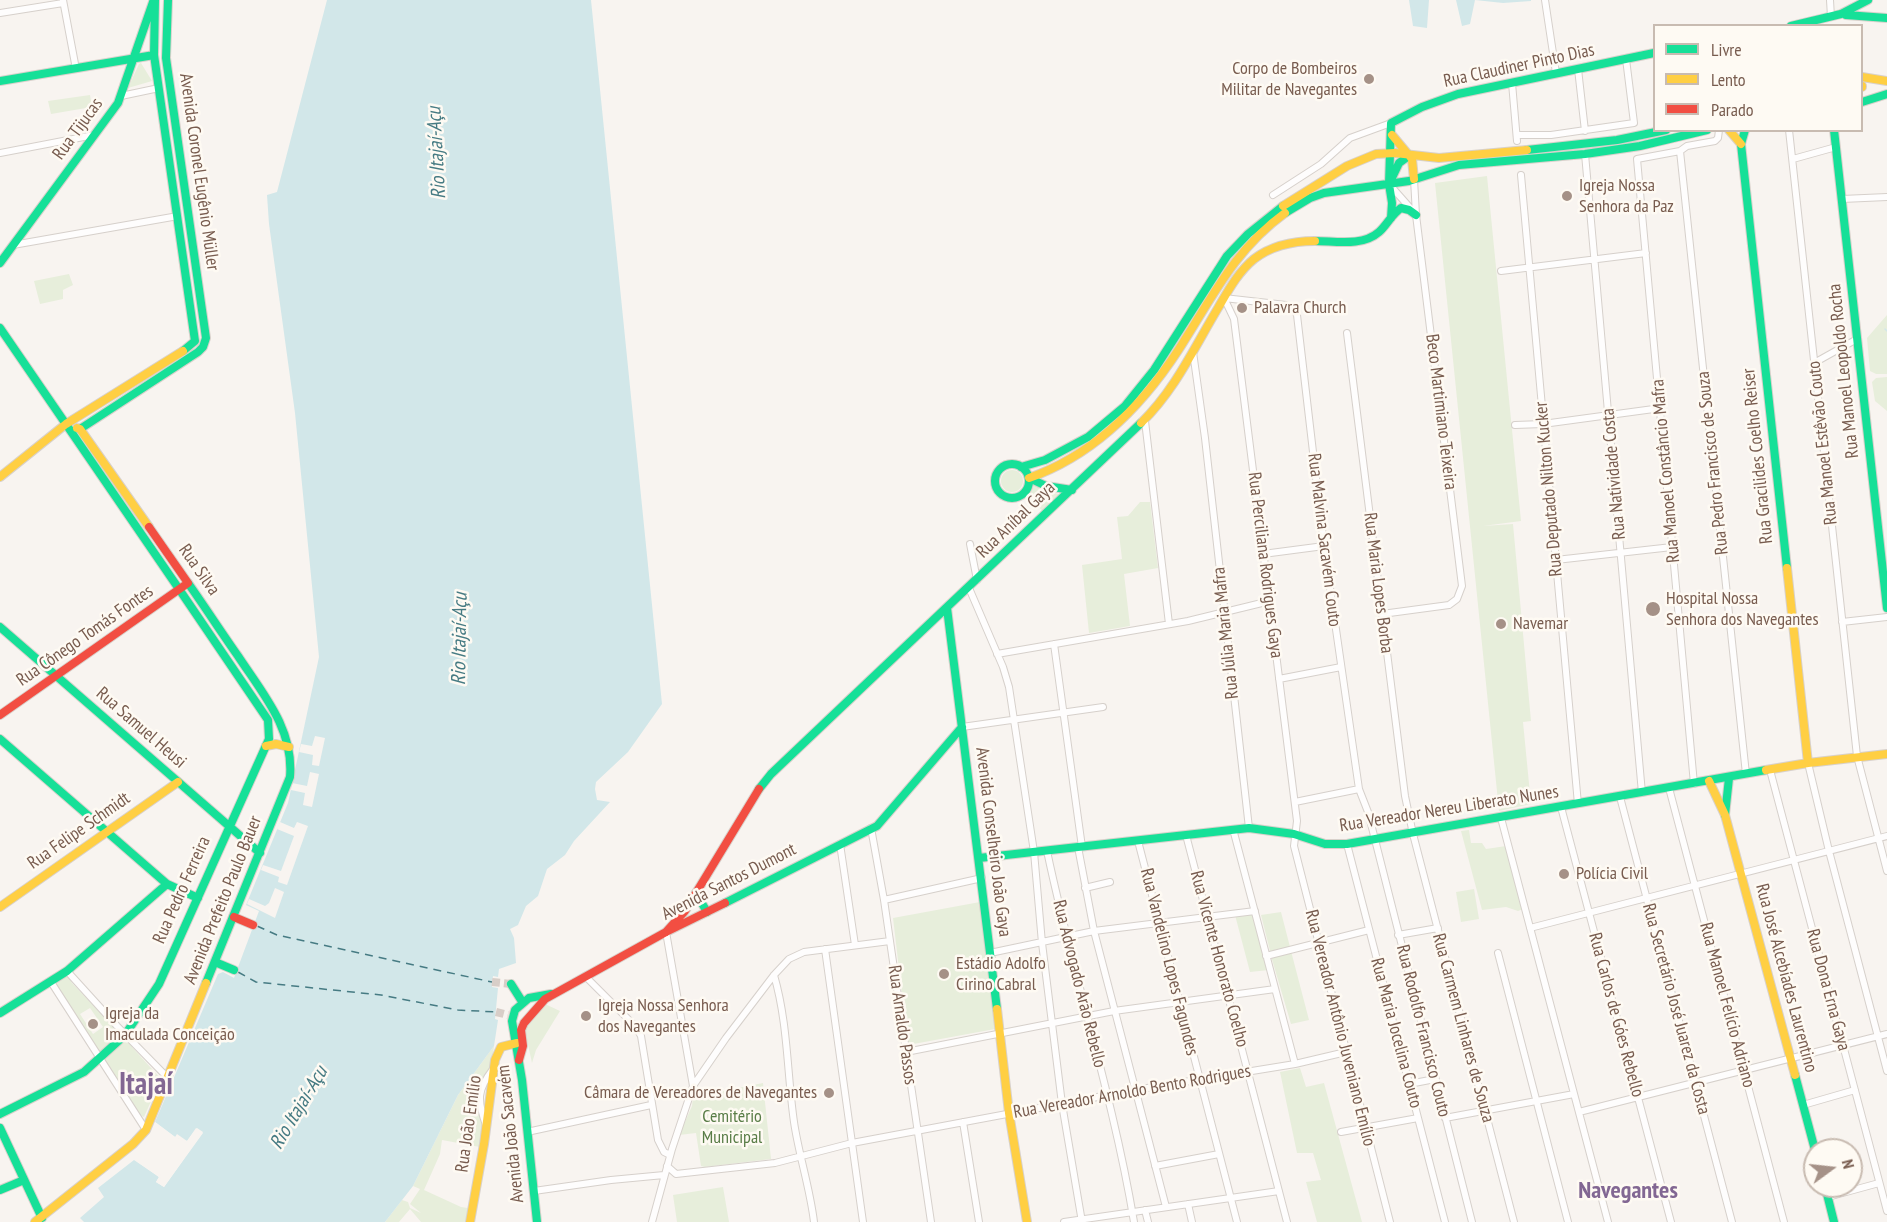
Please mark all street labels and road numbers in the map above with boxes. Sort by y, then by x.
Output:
street label: Rua Claudiner Pinto Dias [1442,39,1596,93]
street label: Avenida Coronel Eugênio Müller [174,72,224,272]
street label: Rua Tijucas [48,94,108,164]
street label: Rua Manoel Leopoldo Rocha [1824,283,1864,459]
street label: Beco Martimiano Teixeira [1421,333,1461,491]
street label: Rua Manoel Estêvão Couto [1804,360,1842,526]
street label: Rua Gracilides Coelho Reiser [1738,367,1778,545]
street label: Rua Pedro Francisco de Souza [1693,370,1733,556]
street label: Rua Manoel Constâncio Mafra [1647,378,1685,564]
street label: Rua Deputado Nilton Kucker [1531,401,1567,577]
street label: Rua Natividade Costa [1597,407,1631,541]
street label: Rua Malvina Sacavém Couto [1303,452,1345,628]
street label: Rua Perciliana Rodrigues Gaya [1243,471,1287,659]
street label: Rua Aníbal Gaya [972,477,1060,563]
street label: Rua Maria Lopes Borba [1359,511,1397,655]
street label: Rua Silva [174,540,224,600]
street label: Rua Júlia Maria Mafra [1208,566,1244,700]
street label: Rua Cônego Tomás Fontes [13,581,157,691]
street label: Rua Samuel Heusi [92,683,190,773]
street label: Avenida Conselheiro João Gaya [971,746,1015,938]
street label: Rua Vereador Nereu Liberato Nunes [1338,781,1560,837]
street label: Rua Felipe Schmidt [24,788,134,874]
street label: Avenida Prefeito Paulo Bauer [179,813,267,987]
street label: Rua Pedro Ferreira [149,833,215,947]
street label: Avenida Santos Dumont [658,839,800,925]
street label: Rua Vandelino Lopes Fagundes [1135,866,1203,1058]
street label: Rua Vicente Honorato Coelho [1185,868,1253,1050]
street label: Rua José Alcebíades Laurentino [1750,881,1822,1075]
street label: Rua Advogado Arão Rebello [1048,898,1110,1070]
street label: Rua Secretário José Juarez da Costa [1637,901,1715,1117]
street label: Rua Vereador Antônio Juveniano Emílio [1300,908,1380,1148]
street label: Rua Manoel Felício Adriano [1695,920,1759,1090]
street label: Rua Dona Erna Gaya [1801,927,1855,1053]
street label: Rua Carlos de Góes Rebello [1584,930,1648,1100]
street label: Rua Carmem Linhares de Souza [1427,931,1499,1125]
street label: Rua Rodolfo Francisco Couto [1391,943,1455,1119]
street label: Rua Maria Jocelina Couto [1366,956,1426,1110]
street label: Rua Arnaldo Passos [883,964,921,1086]
street label: Rua Vereador Arnoldo Bento Rodrigues [1012,1060,1252,1124]
street label: Avenida João Sacavém [493,1064,529,1204]
street label: Rua João Emílio [452,1074,486,1174]

